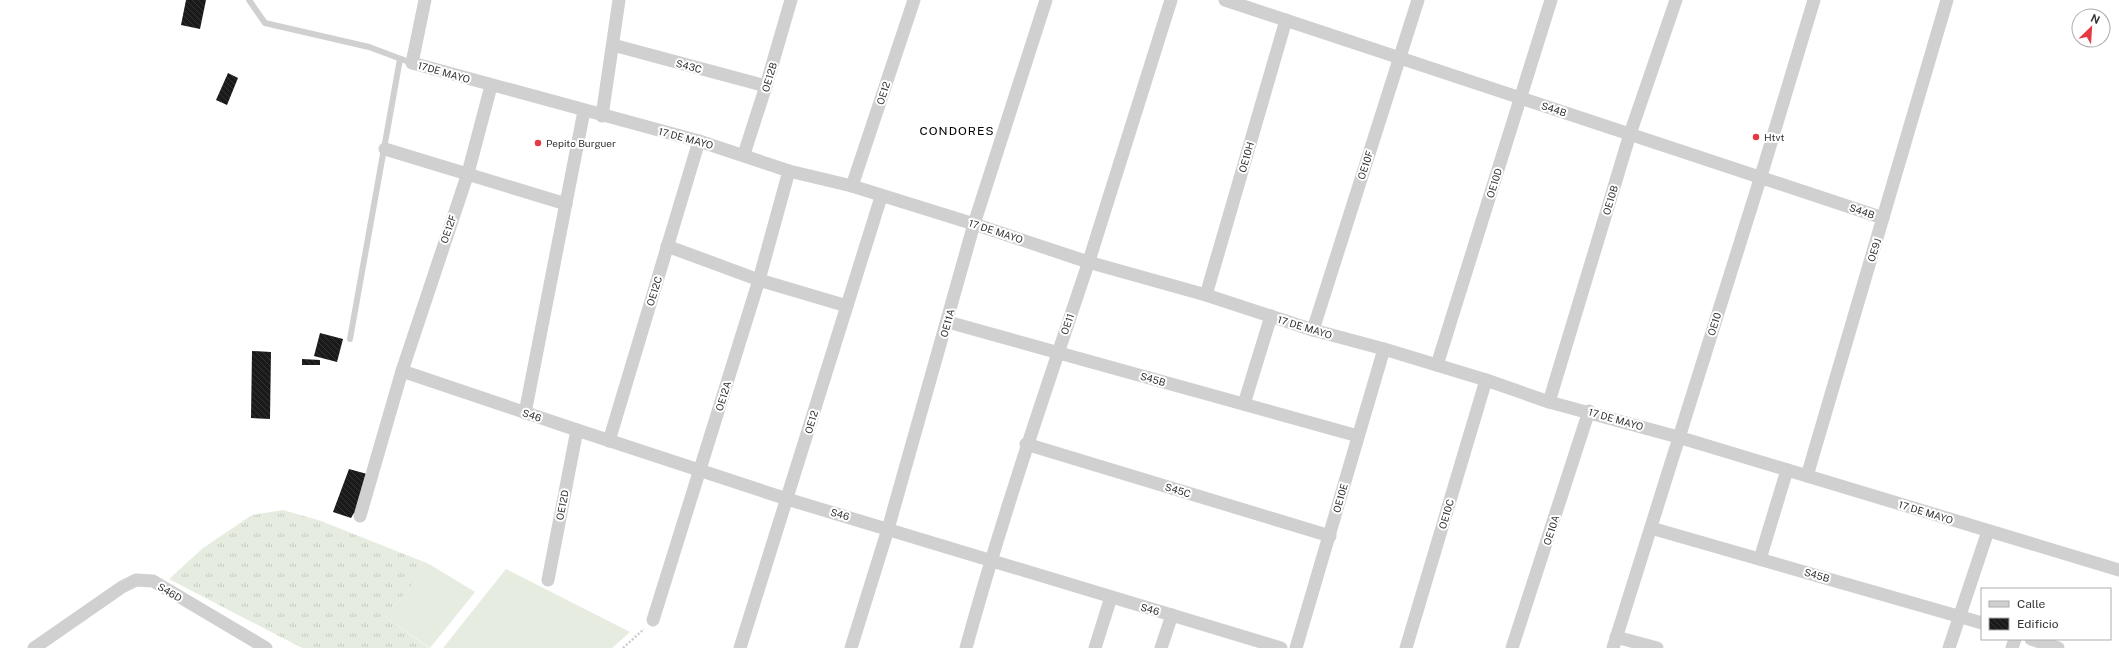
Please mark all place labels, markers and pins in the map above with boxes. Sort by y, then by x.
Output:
place label: Htvt [1764,131,1785,143]
marker: Htvt [1751,132,1761,142]
place label: Pepito Burguer [546,137,616,149]
marker: Pepito Burguer [533,138,543,148]

